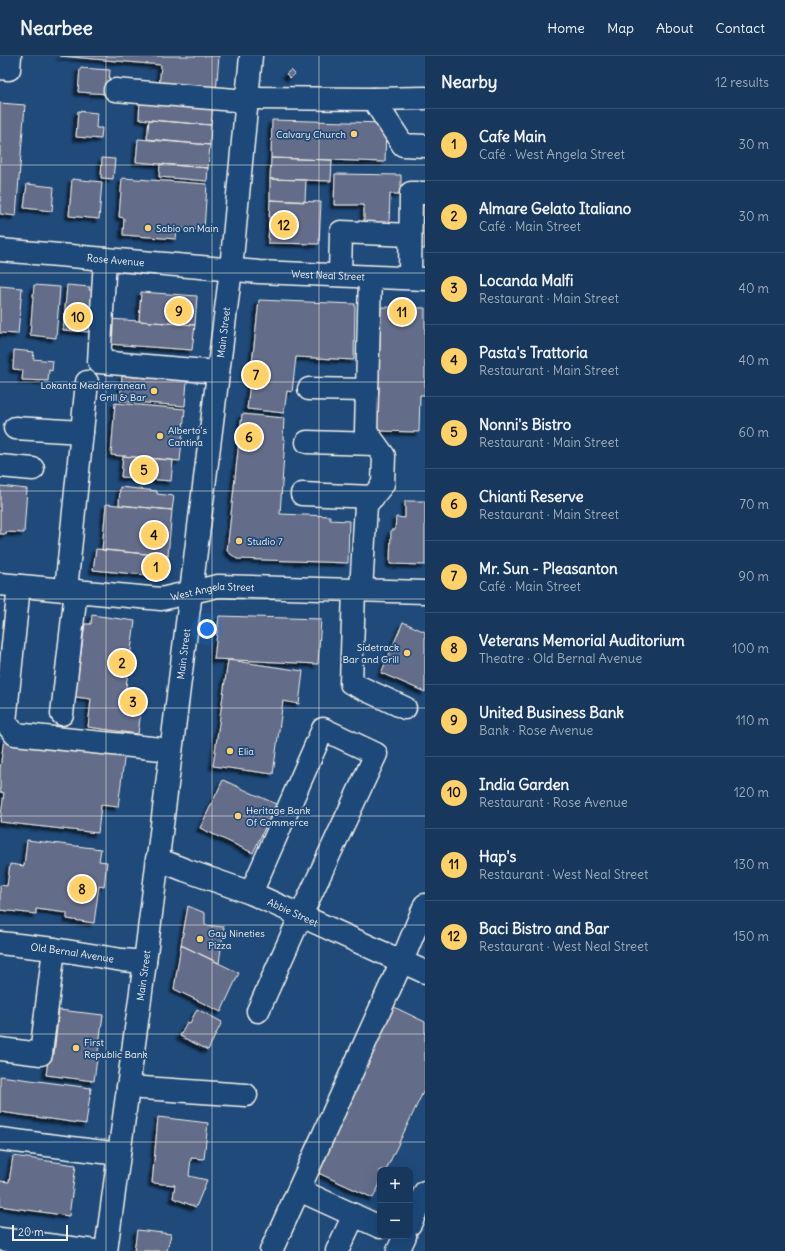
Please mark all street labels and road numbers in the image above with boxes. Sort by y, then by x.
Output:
street label: Rose Avenue [86,251,145,269]
street label: West Neal Street [291,267,366,283]
street label: Main Street [214,306,233,359]
street label: West Angela Street [169,579,255,603]
street label: Main Street [174,627,193,680]
street label: Abbie Street [266,895,321,929]
street label: Old Bernal Avenue [30,940,115,965]
street label: Main Street [133,949,153,1002]

